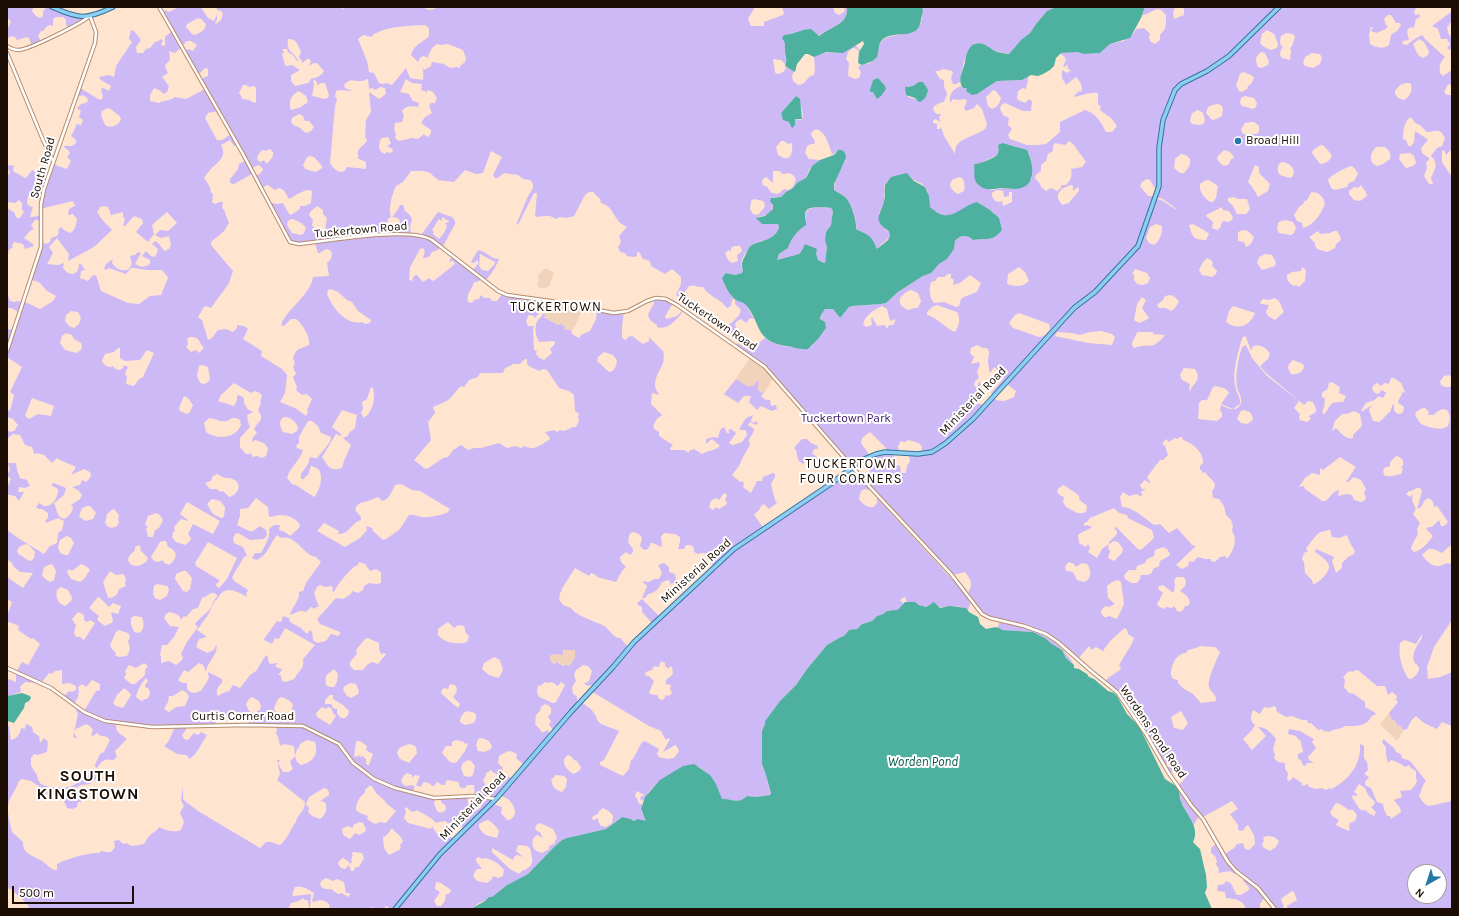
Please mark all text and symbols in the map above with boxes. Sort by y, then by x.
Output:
place label: Broad Hill [1246,134,1299,148]
street label: South Road [27,136,59,200]
marker: Broad Hill [1233,136,1243,146]
street label: Tuckertown Road [314,219,408,241]
street label: Tuckertown Road [674,290,760,354]
district label: TUCKERTOWN [510,299,602,315]
street label: Ministerial Road [937,364,1009,438]
park label: Tuckertown Park [801,412,891,426]
district label: TUCKERTOWN FOUR CORNERS [799,456,903,487]
street label: Ministerial Road [658,536,734,606]
street label: Wordens Pond Road [1117,683,1189,781]
street label: Curtis Corner Road [192,710,294,724]
water label: Worden Pond [888,754,958,770]
district label: SOUTH KINGSTOWN [37,766,139,804]
street label: Ministerial Road [437,769,509,843]
north arrow [1407,864,1447,904]
scale bar [14,878,136,904]
text: N [1413,885,1427,900]
text: 500 m [19,886,54,900]

